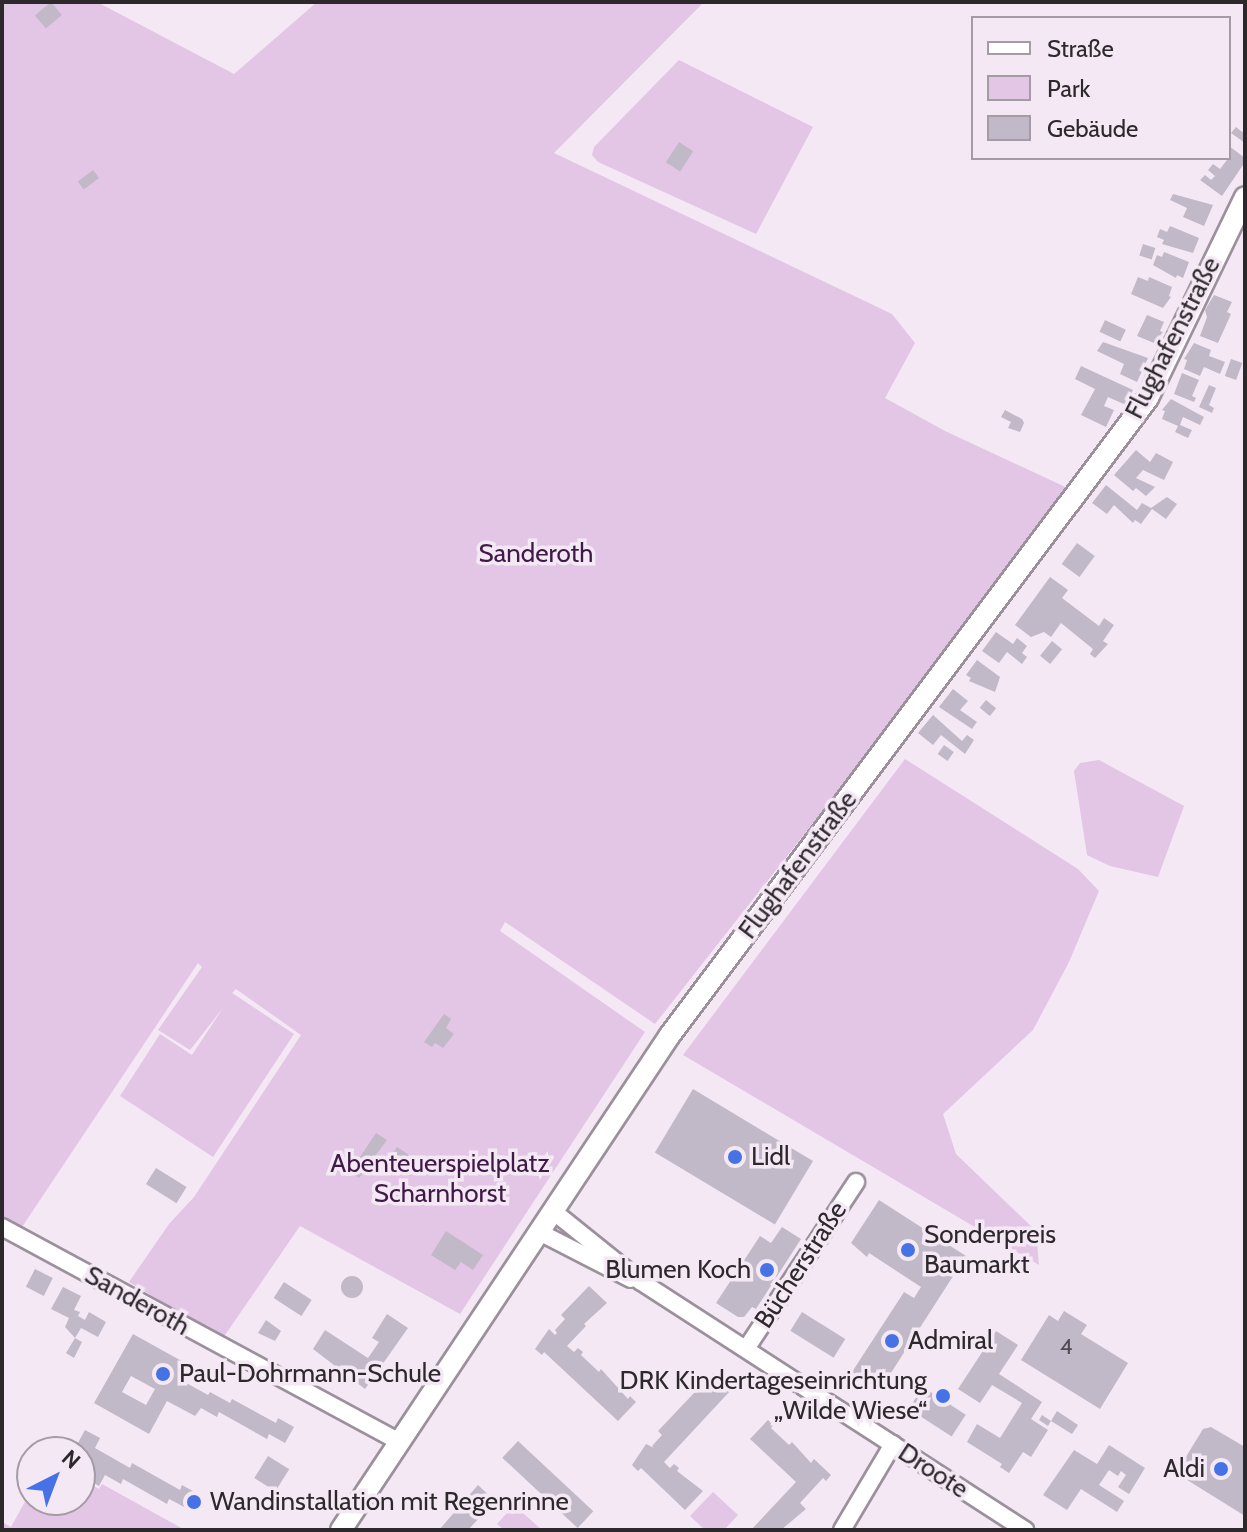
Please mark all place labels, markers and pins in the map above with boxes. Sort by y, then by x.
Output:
place label: Lidl [751,1141,790,1173]
marker: Lidl [726,1148,744,1166]
place label: Sonderpreis Baumarkt [924,1219,1056,1280]
marker: Sonderpreis Baumarkt [899,1241,917,1259]
place label: Blumen Koch [605,1254,751,1286]
marker: Blumen Koch [758,1261,776,1279]
place label: Admiral [908,1325,993,1357]
marker: Admiral [883,1332,901,1350]
place label: Paul-Dohrmann-Schule [179,1358,441,1390]
marker: Paul-Dohrmann-Schule [154,1365,172,1383]
place label: DRK Kindertageseinrichtung „Wilde Wiese“ [620,1365,927,1426]
marker: DRK Kindertageseinrichtung „Wilde Wiese“ [934,1387,952,1405]
place label: Aldi [1163,1453,1205,1485]
marker: Aldi [1212,1460,1230,1478]
place label: Wandinstallation mit Regenrinne [210,1486,569,1518]
marker: Wandinstallation mit Regenrinne [185,1493,203,1511]

